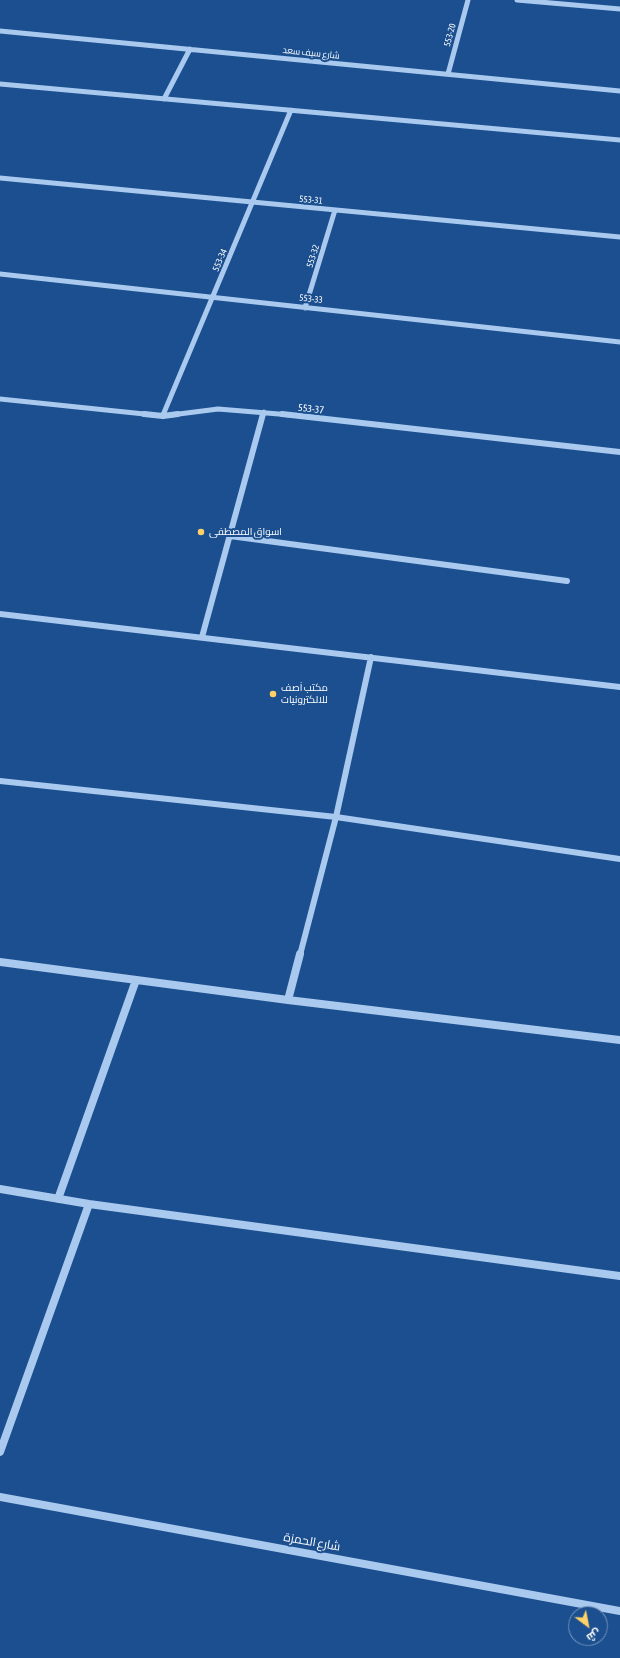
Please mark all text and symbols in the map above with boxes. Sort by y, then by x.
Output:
street label: 553-20 [442,22,458,48]
street label: شارع سيف سعد [282,45,340,61]
street label: 553-31 [299,194,323,206]
street label: 553-32 [304,243,322,269]
street label: 553-34 [210,247,230,273]
street label: 553-33 [299,292,323,306]
street label: 553-37 [297,402,325,416]
place label: اسواق المصطفى [209,526,282,538]
marker: اسواق المصطفى [196,527,206,537]
place label: مكتب آصف للالكترونيات [281,682,328,706]
marker: مكتب آصف للالكترونيات [268,689,278,699]
street label: شارع الحمزة [283,1530,341,1554]
north arrow [568,1606,608,1646]
text: ش [585,1626,603,1644]

